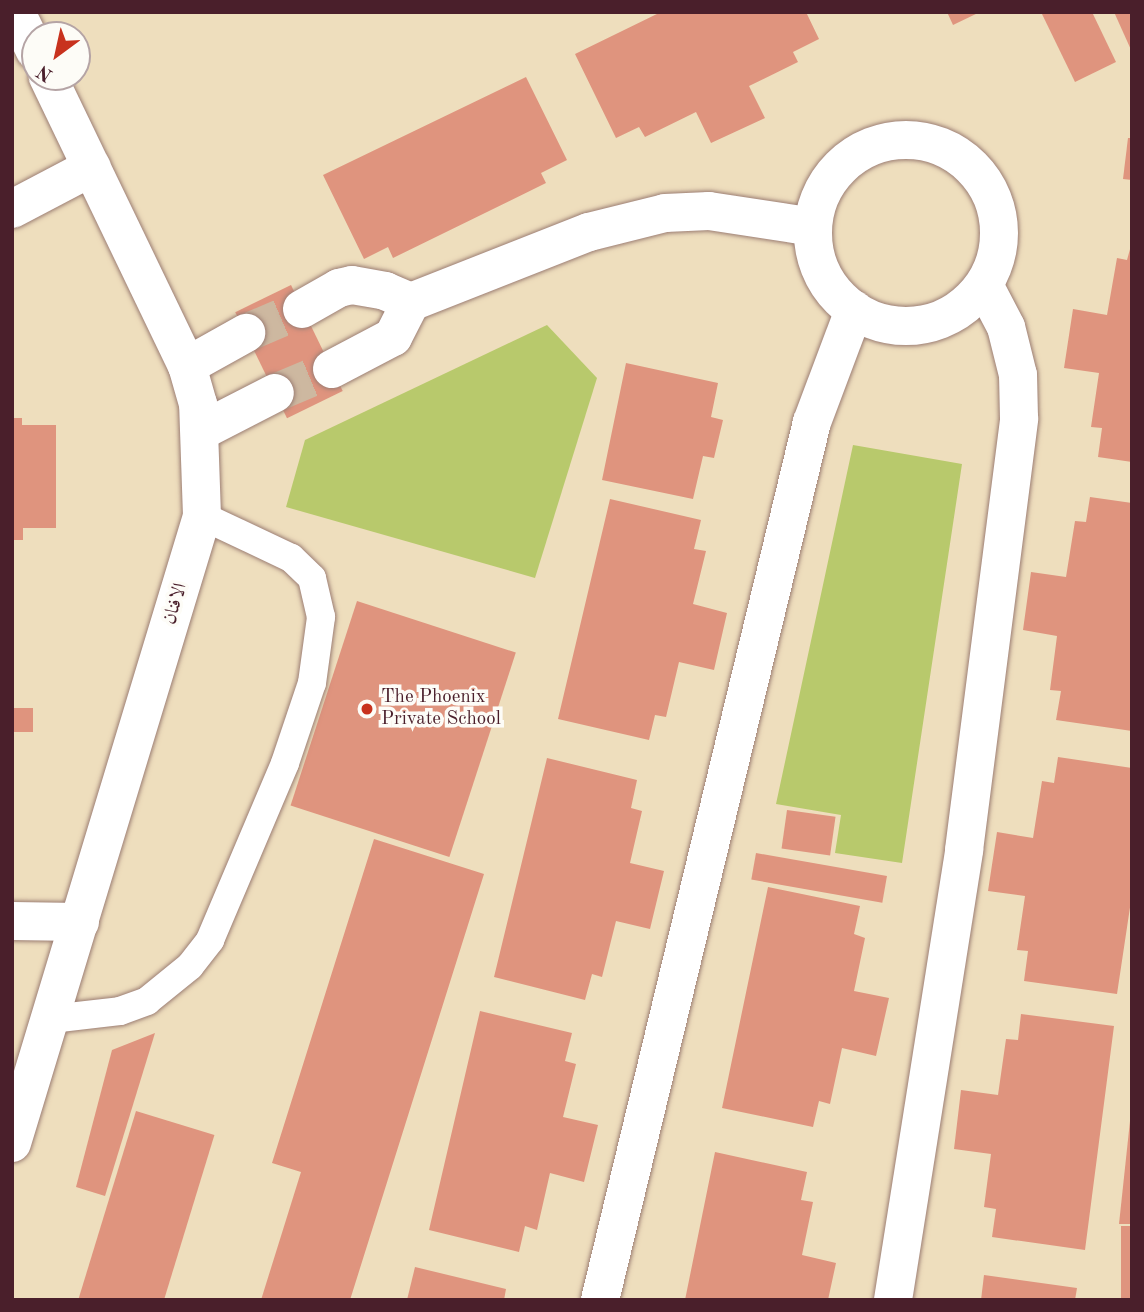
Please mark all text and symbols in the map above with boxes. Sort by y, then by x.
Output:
north arrow [21,21,91,91]
text: N [34,60,57,84]
street label: الافنان [159,581,193,627]
place label: The Phoenix Private School [381,687,501,731]
marker: The Phoenix Private School [359,701,375,717]

